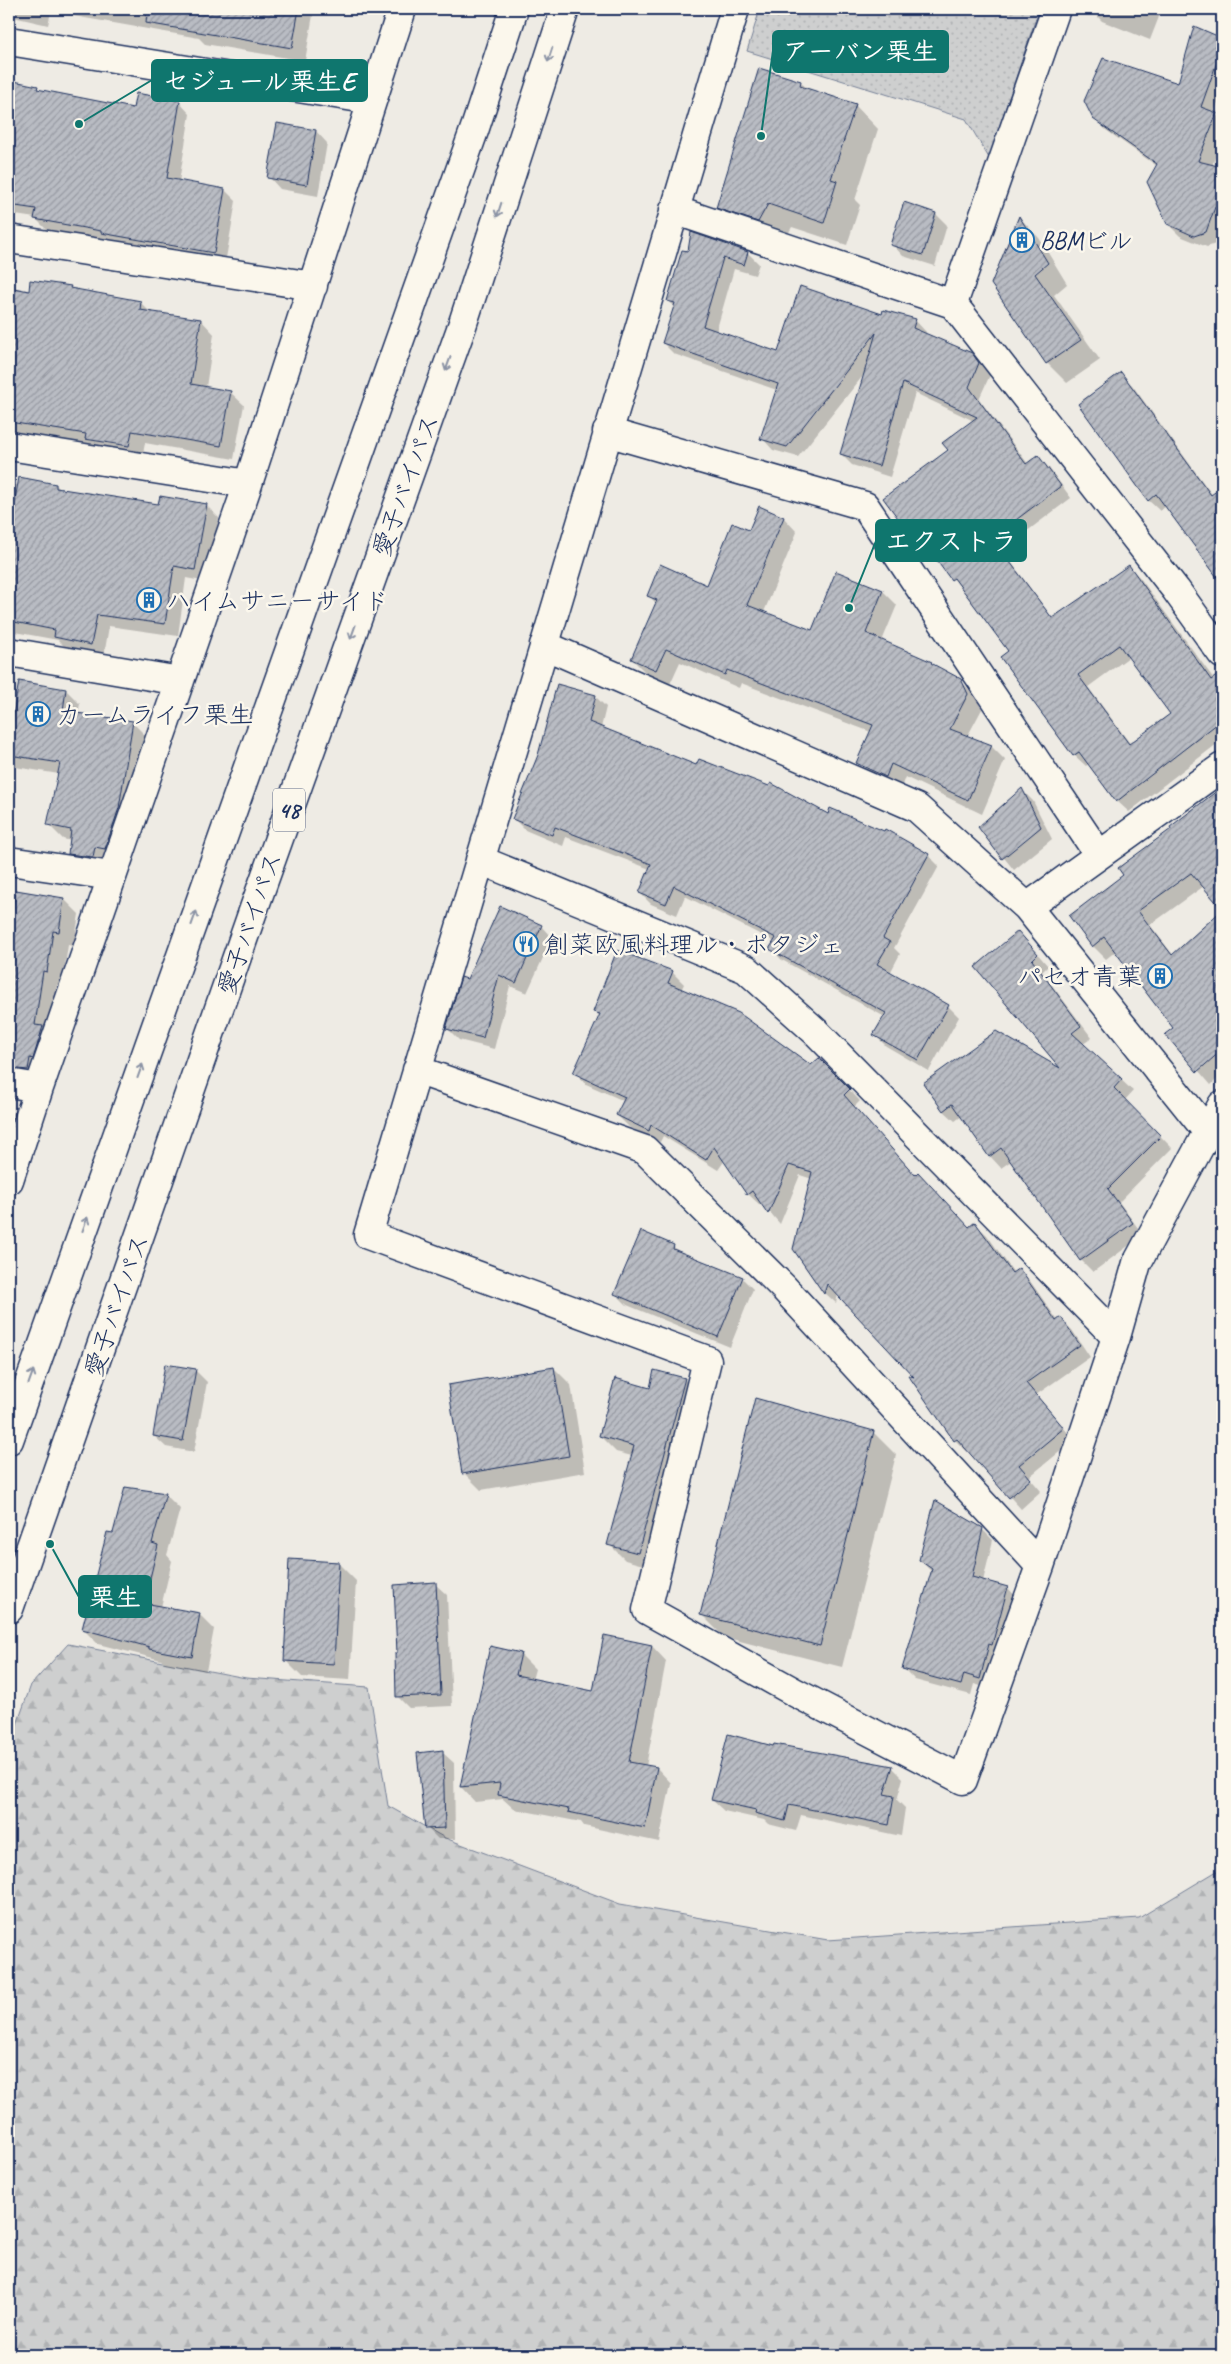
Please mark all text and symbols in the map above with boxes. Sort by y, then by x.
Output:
callout: アーバン栗生 [773,31,948,72]
text: アーバン栗生 [783,35,937,68]
one-way arrow [544,47,554,63]
callout: セジュール栗生E [152,60,367,101]
text: セジュール栗生E [163,65,359,98]
one-way arrow [494,201,504,217]
place label: BBMビル [1040,225,1133,257]
building icon: BBMビル [1009,227,1035,253]
one-way arrow [443,356,452,371]
street label: 愛子バイパス [365,410,447,561]
callout: エクストラ [876,520,1026,561]
text: エクストラ [885,525,1017,558]
place label: ハイムサニーサイド [166,585,389,617]
building icon: ハイムサニーサイド [136,587,162,613]
one-way arrow [348,624,357,640]
place label: カームライフ栗生 [56,699,254,731]
building icon: カームライフ栗生 [25,701,51,727]
road number: 48 [273,788,305,832]
street label: 愛子バイパス [210,847,289,999]
one-way arrow [190,911,199,926]
place label: 創菜欧風料理ル・ポタジェ [544,929,844,961]
restaurant icon: 創菜欧風料理ル・ポタジェ [513,931,539,957]
place label: パセオ青葉 [1017,961,1142,993]
building icon: パセオ青葉 [1147,963,1173,989]
one-way arrow [136,1064,145,1080]
one-way arrow [81,1217,90,1233]
street label: 愛子バイパス [77,1229,156,1381]
one-way arrow [27,1370,36,1386]
callout: 栗生 [79,1576,151,1617]
text: 栗生 [89,1581,141,1614]

